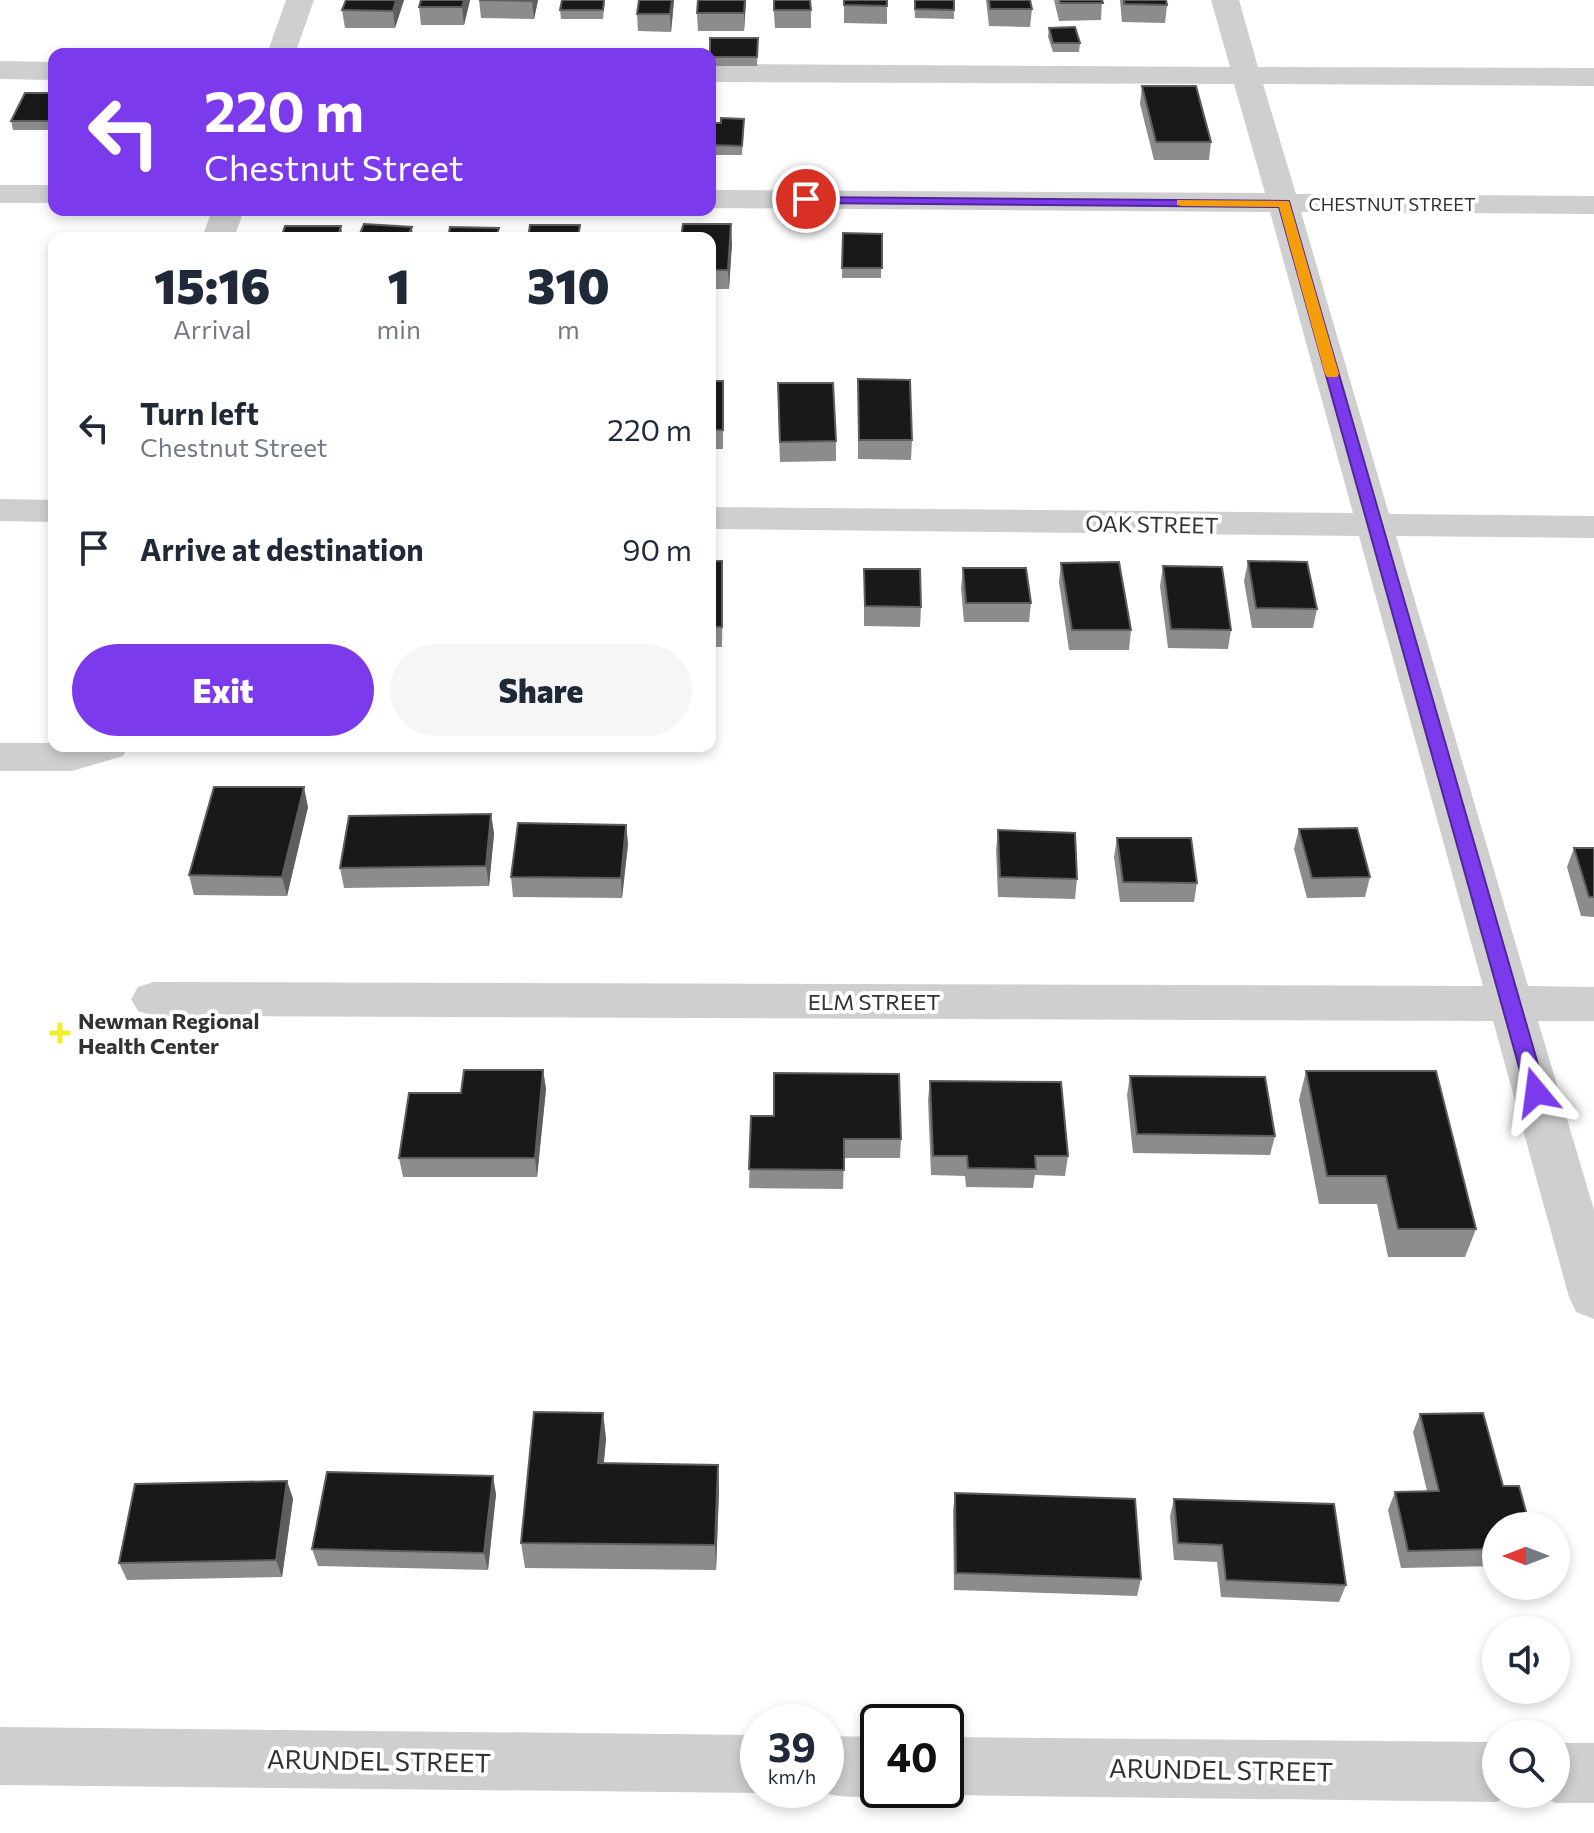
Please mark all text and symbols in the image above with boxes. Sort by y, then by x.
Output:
text: 220 m [204,75,364,144]
icon: left [72,80,176,184]
text: Chestnut Street [204,144,463,188]
pin [772,165,840,233]
icon: arrive [784,177,828,221]
street label: CHESTNUT STREET [1309,193,1475,215]
text: 15:16 [154,255,270,314]
text: 1 [387,255,410,314]
text: 310 [527,255,610,314]
text: Arrival [173,313,252,344]
text: min [377,313,421,344]
text: m [557,313,580,344]
text: Turn left [140,394,259,431]
icon: left [72,406,116,450]
text: 220 m [607,410,692,447]
text: Chestnut Street [140,431,327,462]
street label: OAK STREET [1085,509,1219,539]
icon: arrive [72,526,116,570]
text: Arrive at destination [140,530,424,567]
text: 90 m [622,530,692,567]
button: Exit [72,644,374,736]
button: Share [390,644,692,736]
street label: ELM STREET [808,988,940,1015]
place label: Newman Regional Health Center [78,1007,259,1059]
marker: Newman Regional Health Center [49,1022,71,1044]
position arrow [1494,1050,1578,1134]
north arrow [1482,1512,1570,1600]
map controls [1482,1512,1570,1808]
button: sound [1482,1616,1570,1704]
speed limit sign: 40 [860,1704,964,1808]
button: search [1482,1720,1570,1808]
text: 39 [768,1721,816,1770]
street label: ARUNDEL STREET [267,1743,491,1777]
street label: ARUNDEL STREET [1109,1752,1333,1786]
text: km/h [768,1764,816,1788]

